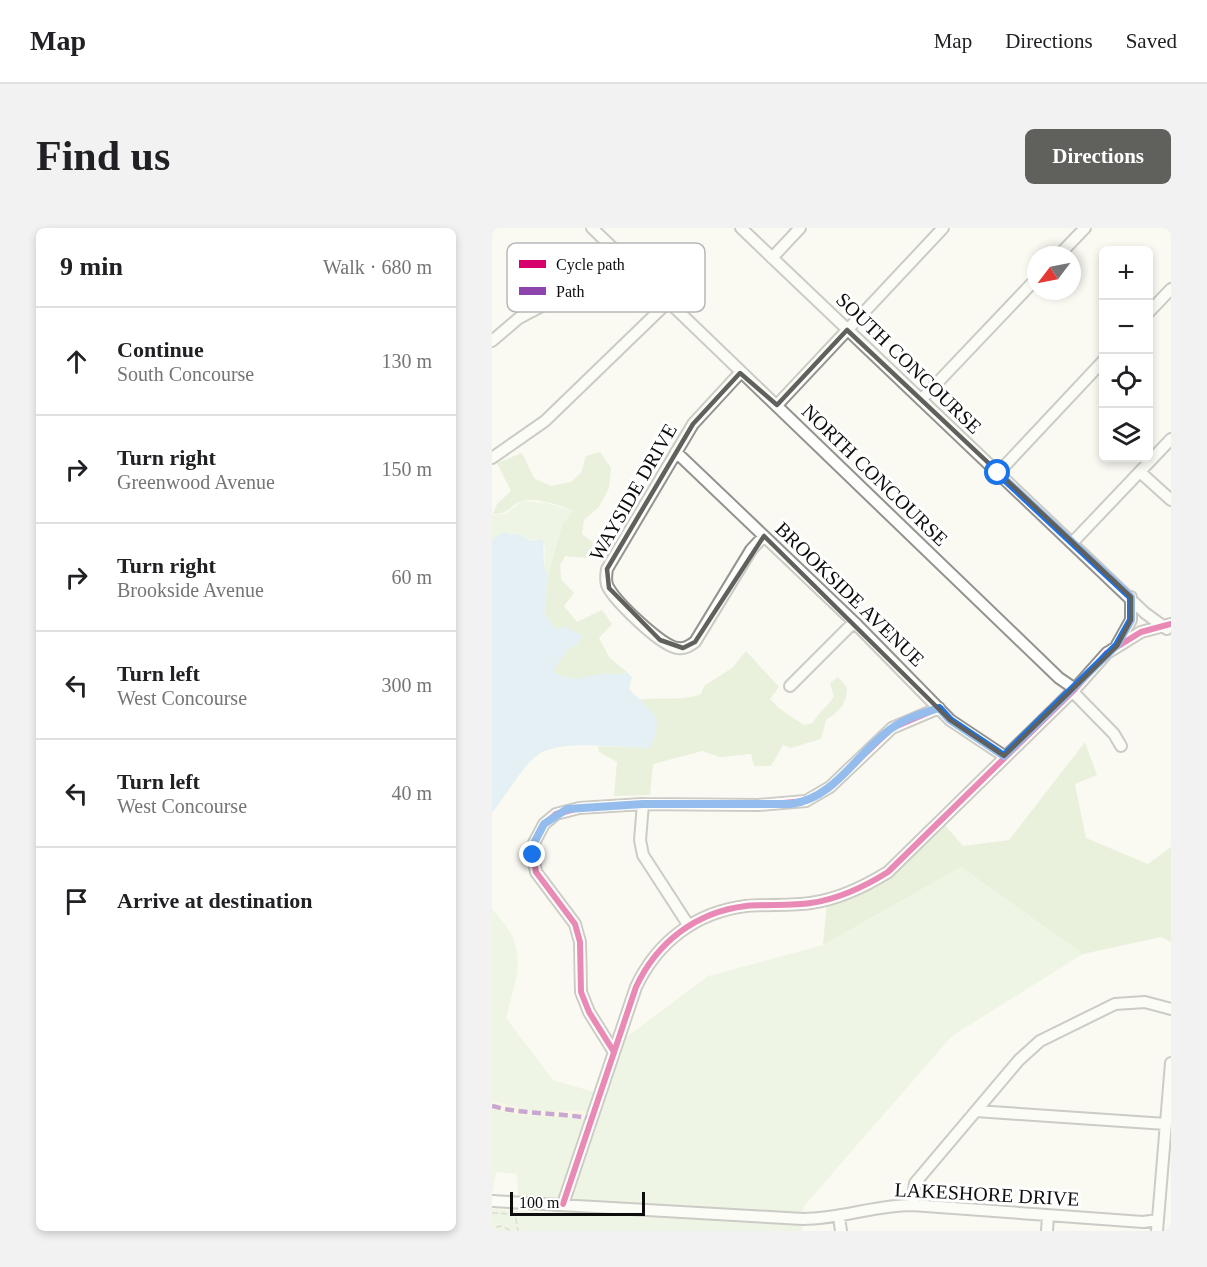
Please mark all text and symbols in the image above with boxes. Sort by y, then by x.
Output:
text: Map [30,25,86,56]
text: Map [934,29,972,53]
text: Directions [1005,29,1093,53]
text: Saved [1126,29,1177,53]
button: Directions [1025,129,1171,184]
text: Find us [36,133,170,179]
legend [507,243,705,312]
north arrow [1027,246,1081,300]
map controls [1099,246,1153,462]
button: + [1099,246,1153,300]
text: 9 min [60,252,123,281]
text: Walk · 680 m [323,256,432,278]
text: Cycle path [556,256,625,274]
text: Path [556,283,584,300]
street label: SOUTH CONCOURSE [832,288,986,438]
button: − [1099,300,1153,354]
text: Continue [117,337,204,362]
icon: ahead [60,345,93,378]
text: 130 m [381,350,432,372]
button: locate [1099,354,1153,408]
text: South Concourse [117,363,254,385]
street label: NORTH CONCOURSE [798,400,952,550]
button: layers [1099,408,1153,462]
street label: WAYSIDE DRIVE [585,420,681,564]
text: Turn right [117,445,216,470]
icon: right [60,453,93,486]
text: 150 m [381,458,432,480]
route start [984,459,1010,485]
text: Greenwood Avenue [117,471,275,493]
street label: BROOKSIDE AVENUE [771,517,929,671]
text: Turn right [117,553,216,578]
icon: right [60,561,93,594]
text: 60 m [391,566,432,588]
text: Brookside Avenue [117,579,264,601]
text: Turn left [117,661,200,686]
icon: left [60,669,93,702]
text: 300 m [381,674,432,696]
text: West Concourse [117,687,247,709]
text: Turn left [117,769,200,794]
icon: left [60,777,93,810]
text: 40 m [391,782,432,804]
text: West Concourse [117,795,247,817]
route end [519,841,545,867]
icon: arrive [60,885,93,918]
text: Arrive at destination [117,888,313,913]
street label: LAKESHORE DRIVE [894,1178,1080,1210]
scale bar [510,1189,645,1216]
text: 100 m [519,1194,559,1211]

